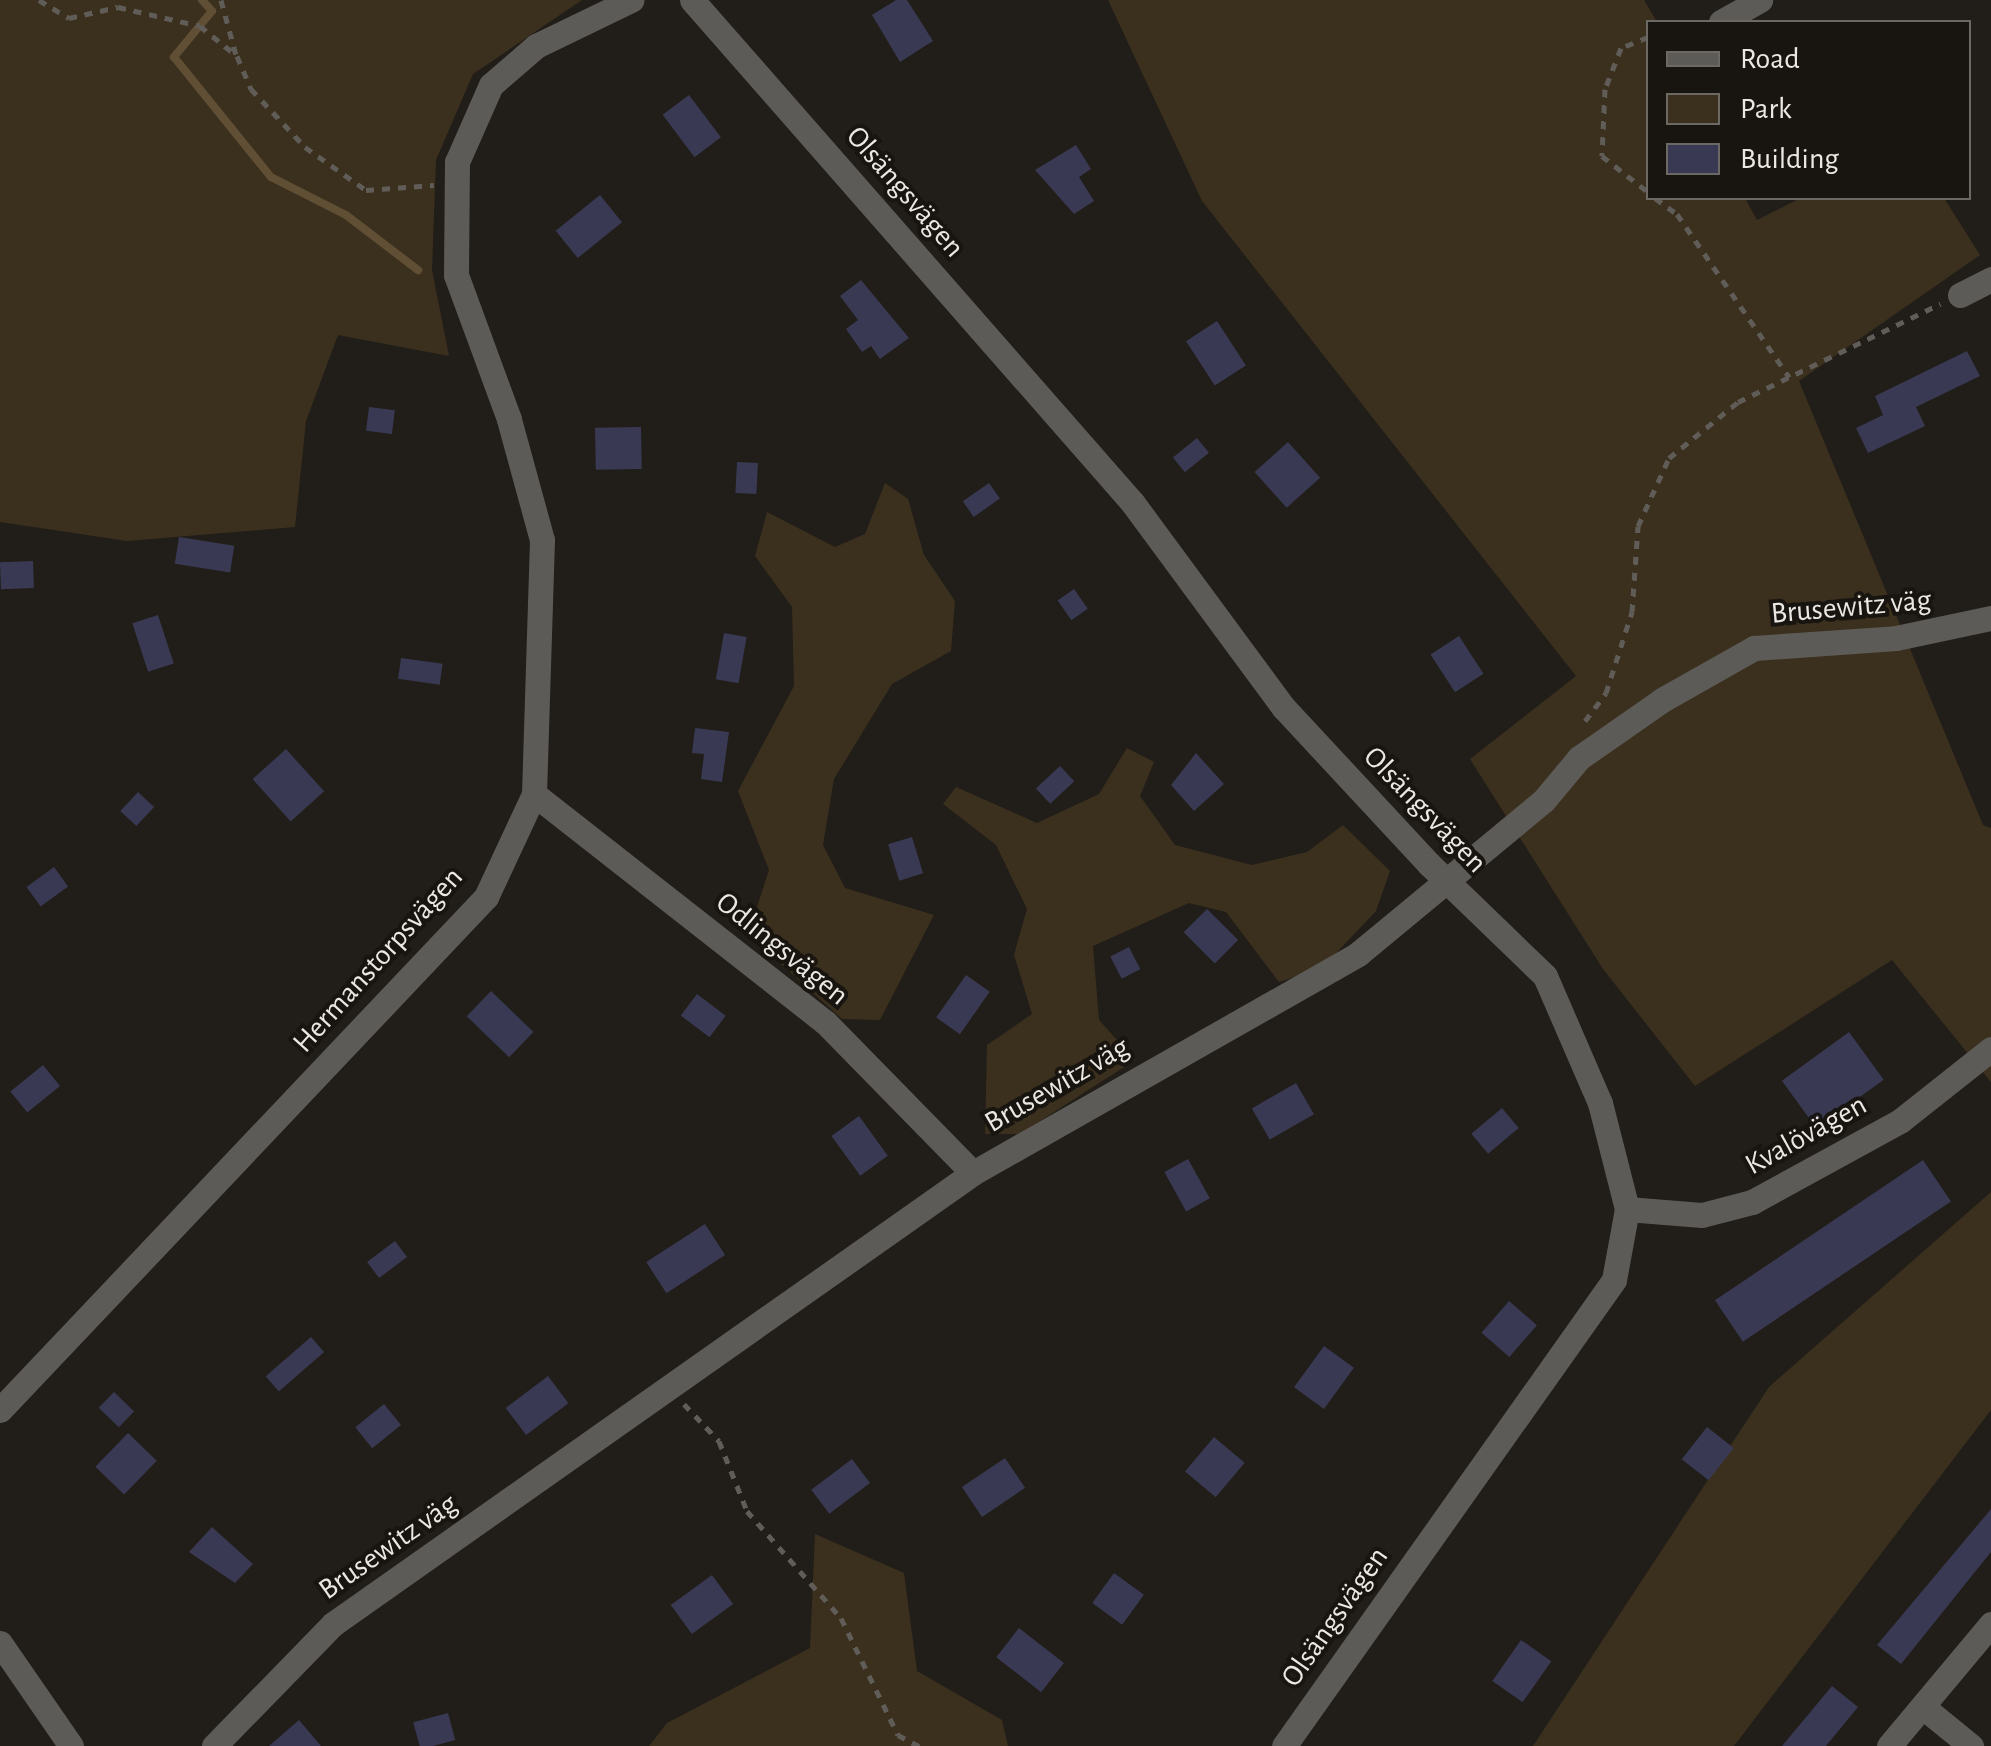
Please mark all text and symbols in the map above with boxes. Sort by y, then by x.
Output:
legend [1646,20,1971,200]
text: Road [1740,44,1800,74]
text: Park [1740,94,1792,124]
street label: Olsängsvägen [838,119,972,265]
text: Building [1740,144,1839,174]
street label: Brusewitz väg [1769,582,1933,632]
street label: Olsängsvägen [1356,739,1494,881]
street label: Hermanstorpsvägen [285,860,471,1060]
street label: Odlingsvägen [708,885,856,1013]
street label: Brusewitz väg [978,1029,1136,1141]
street label: Kvalövägen [1739,1087,1873,1183]
street label: Brusewitz väg [312,1486,464,1608]
street label: Olsängsvägen [1274,1540,1396,1694]

